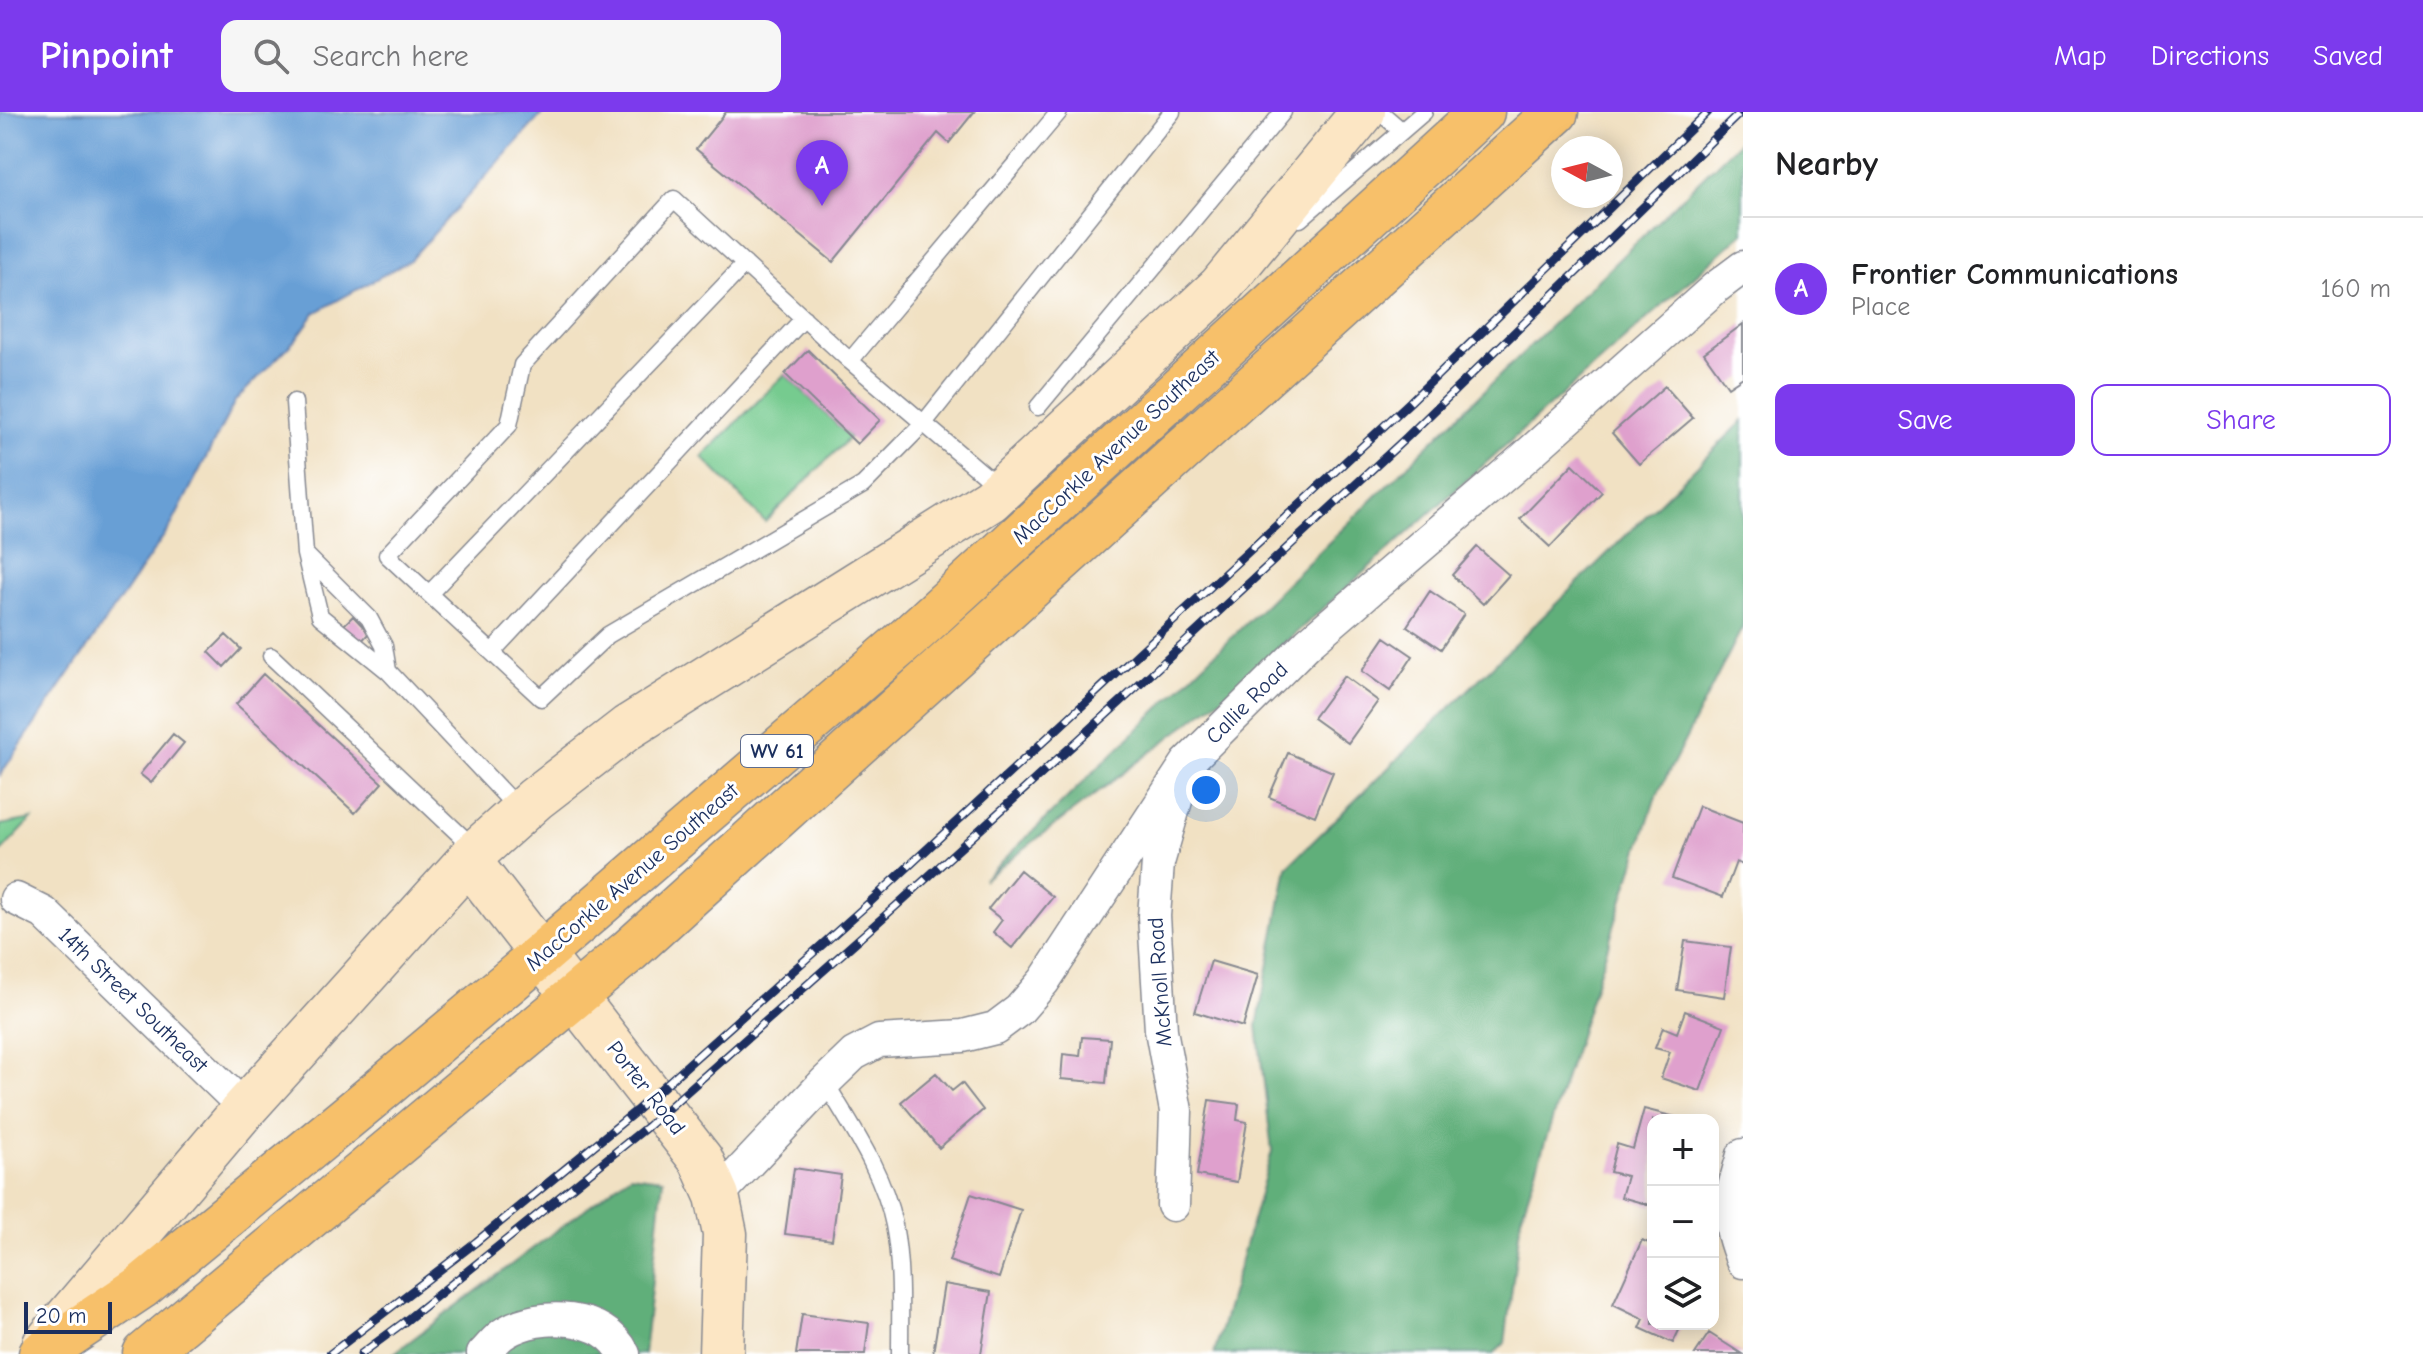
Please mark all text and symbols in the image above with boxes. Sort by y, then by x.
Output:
search box [221,20,781,92]
text: Pinpoint [40,34,173,78]
icon: search [249,34,293,78]
text: Search here [313,39,469,74]
text: Map [2054,40,2107,72]
text: Directions [2151,40,2269,72]
text: Saved [2313,40,2383,72]
north arrow [1551,136,1623,208]
pin: A [796,140,848,206]
text: Nearby [1775,144,1878,184]
text: Frontier Communications [1851,257,2178,292]
text: A [1794,274,1808,304]
text: 160 m [2321,274,2391,304]
text: Place [1851,292,1910,322]
street label: MacCorkle Avenue Southeast [1007,344,1225,550]
button: Save [1775,384,2075,456]
button: Share [2091,384,2391,456]
street label: Callie Road [1201,657,1293,749]
road number: WV 61 [741,735,813,767]
your location [1186,770,1226,810]
street label: MacCorkle Avenue Southeast [520,777,744,976]
street label: McKnoll Road [1143,916,1177,1048]
street label: 14th Street Southeast [53,922,214,1079]
street label: Porter Road [601,1036,691,1140]
map controls [1647,1114,1719,1330]
button: + [1647,1114,1719,1186]
button: − [1647,1186,1719,1258]
button: layers [1647,1258,1719,1330]
scale bar [24,1298,112,1334]
text: 20 m [36,1303,86,1329]

